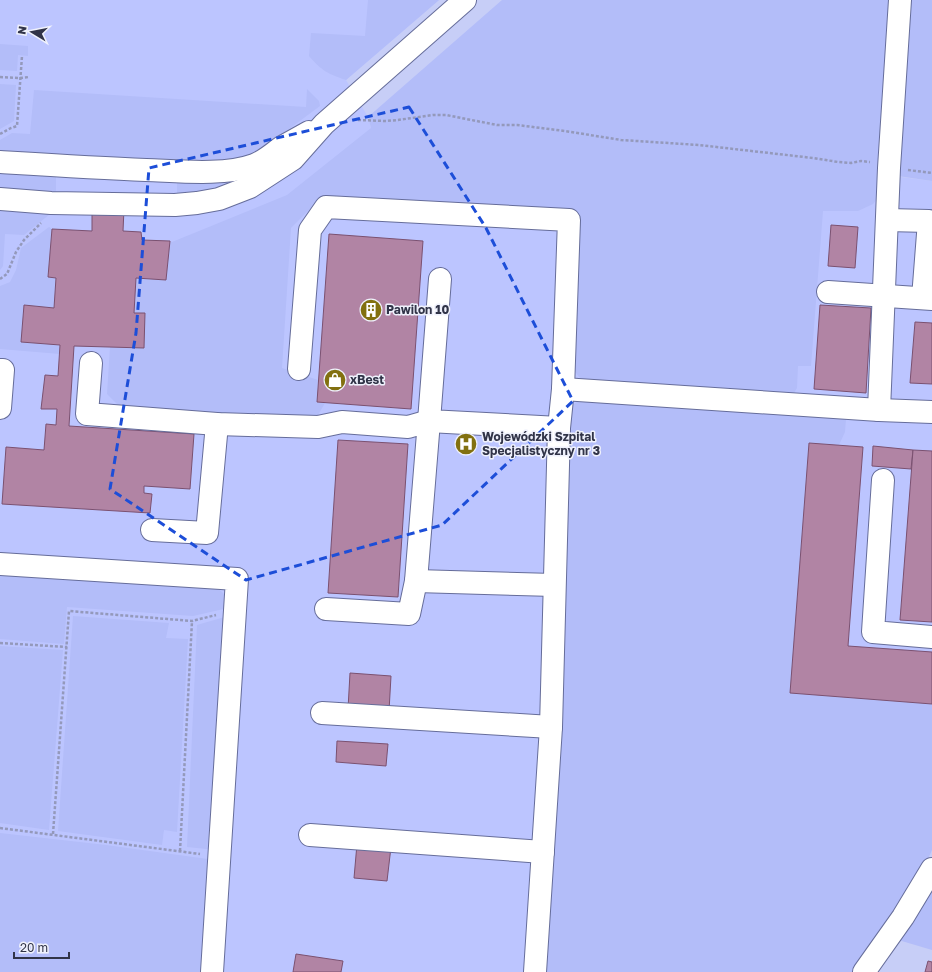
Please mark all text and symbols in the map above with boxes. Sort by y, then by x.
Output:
north arrow [12,12,52,52]
text: N [15,25,29,35]
building icon: Pawilon 10 [358,297,384,323]
place label: Pawilon 10 [386,302,450,317]
shop icon: xBest [322,367,348,393]
place label: xBest [350,372,384,387]
place label: Wojewódzki Szpital Specjalistyczny nr 3 [482,429,600,458]
hospital icon: Wojewódzki Szpital Specjalistyczny nr 3 [453,431,479,457]
scale bar [14,934,69,960]
text: 20 m [20,940,48,955]

